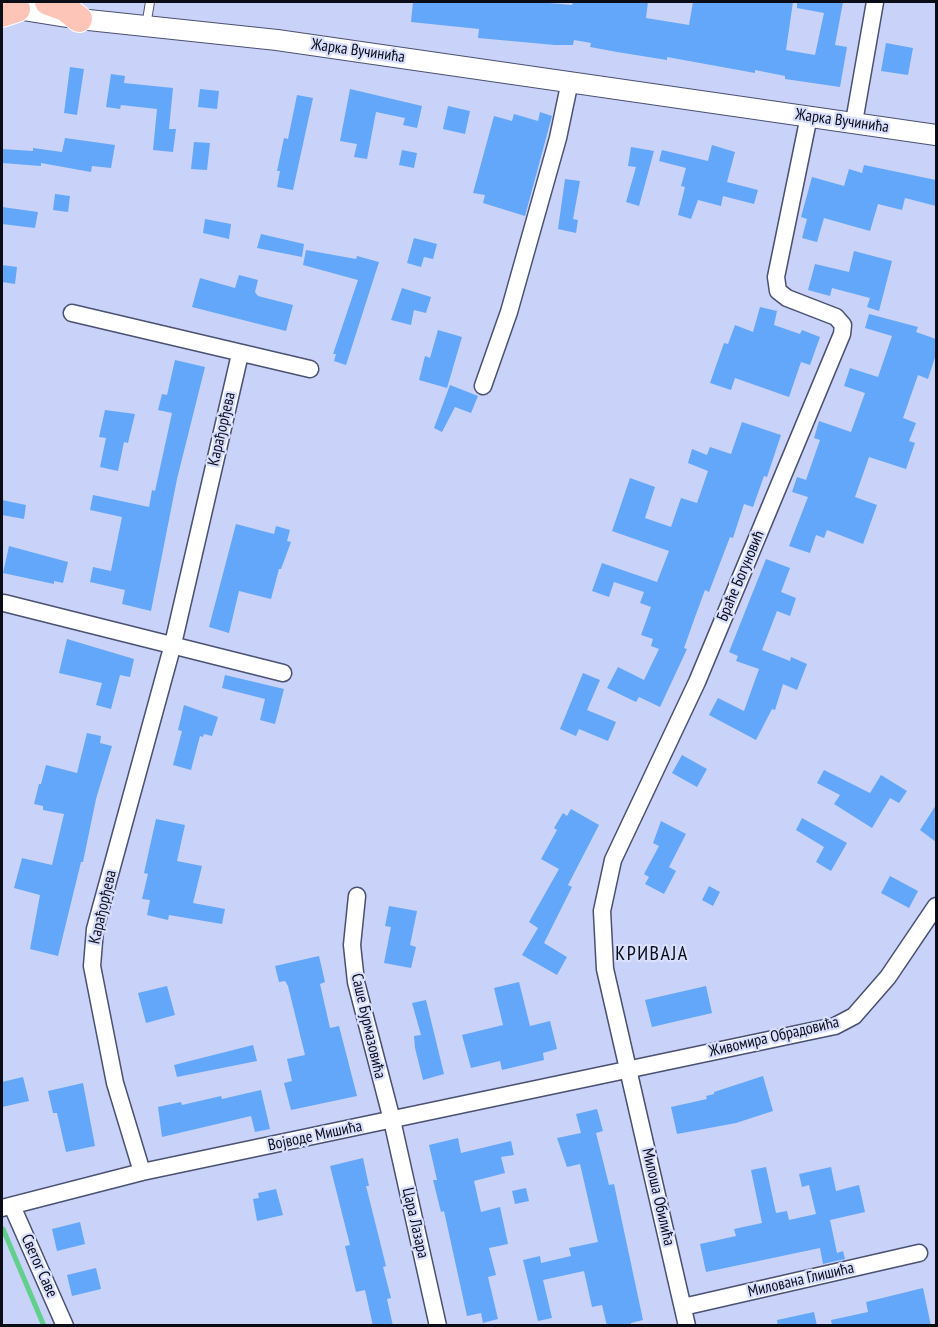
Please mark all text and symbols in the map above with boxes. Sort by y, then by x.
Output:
street label: Жарка Вучинића [310,35,406,67]
street label: Жарка Вучинића [794,105,890,137]
street label: Карађорђева [204,390,240,468]
street label: Браће Богуновић [713,528,769,624]
street label: Карађорђева [85,868,121,946]
district label: КРИВАЈА [615,942,689,966]
street label: Саше Бурмазовића [347,971,389,1081]
street label: Живомира Обрадовића [707,1013,841,1061]
street label: Војводе Мишића [266,1117,364,1155]
street label: Милоша Обилића [637,1146,679,1248]
street label: Цара Лазара [398,1186,432,1260]
street label: Светог Саве [17,1231,61,1301]
street label: Милована Глишића [746,1258,856,1302]

